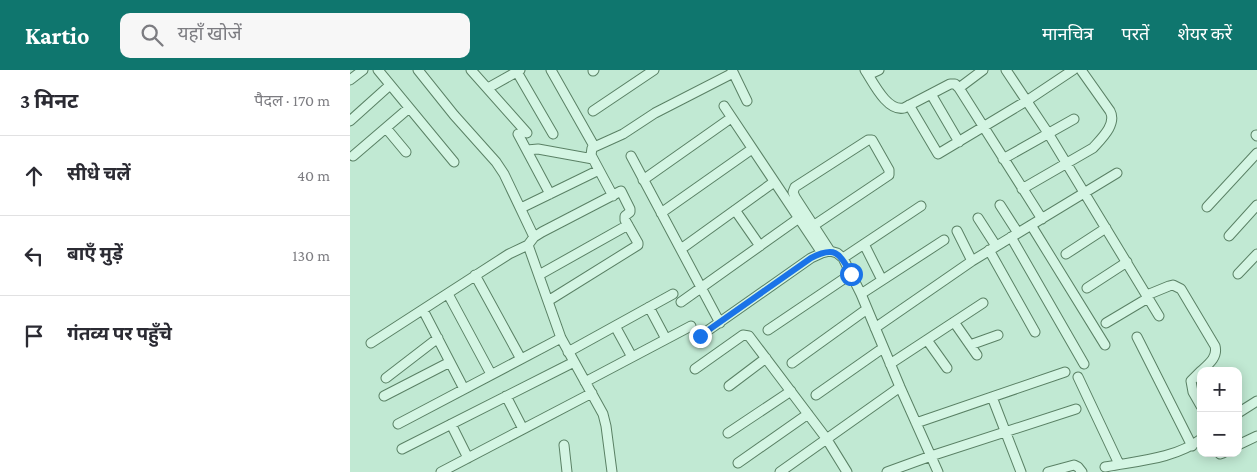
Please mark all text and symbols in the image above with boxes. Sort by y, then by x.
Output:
search box [120,13,470,58]
icon: search [138,21,166,49]
text: Kartio [25,22,90,49]
text: यहाँ खोजें [178,23,242,44]
text: मानचित्र [1042,24,1094,44]
text: परतें [1122,24,1149,44]
text: शेयर करें [1177,24,1232,44]
text: 3 मिनट [20,89,78,113]
text: पैदल · 170 m [254,92,330,109]
icon: ahead [20,162,48,190]
text: सीधे चलें [67,163,131,184]
text: 40 m [297,167,330,184]
icon: left [20,242,48,270]
text: बाएँ मुड़ें [67,243,123,264]
text: 130 m [292,247,330,264]
route start [840,263,863,286]
icon: arrive [20,322,48,350]
text: गंतव्य पर पहुँचे [67,323,172,344]
route end [689,325,712,348]
map controls [1197,367,1242,457]
button: + [1197,367,1242,412]
button: − [1197,412,1242,457]

